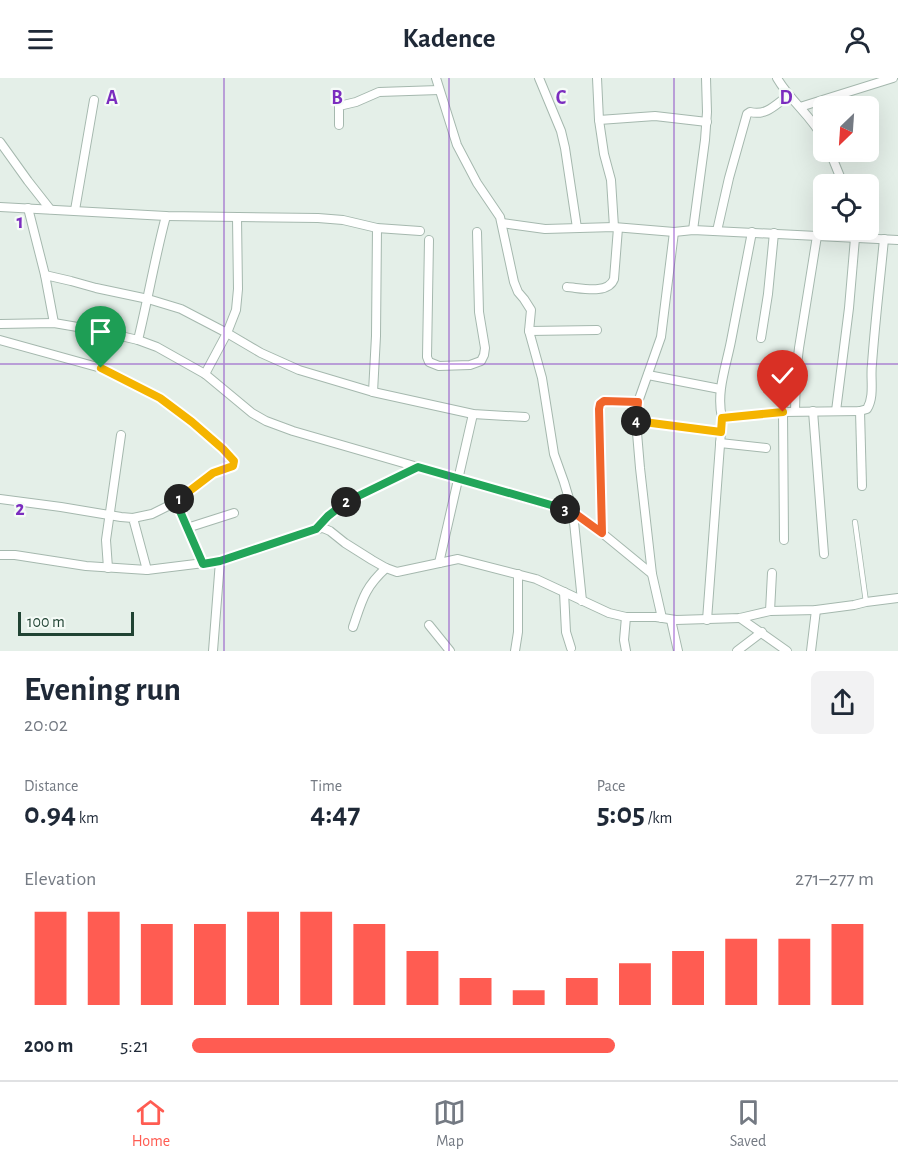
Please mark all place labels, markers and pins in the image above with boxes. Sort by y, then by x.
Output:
pin [75,306,126,368]
pin [757,350,808,412]
pin: 4 [621,406,651,436]
pin: 1 [164,484,194,514]
pin: 2 [331,487,361,517]
pin: 3 [550,494,580,524]

